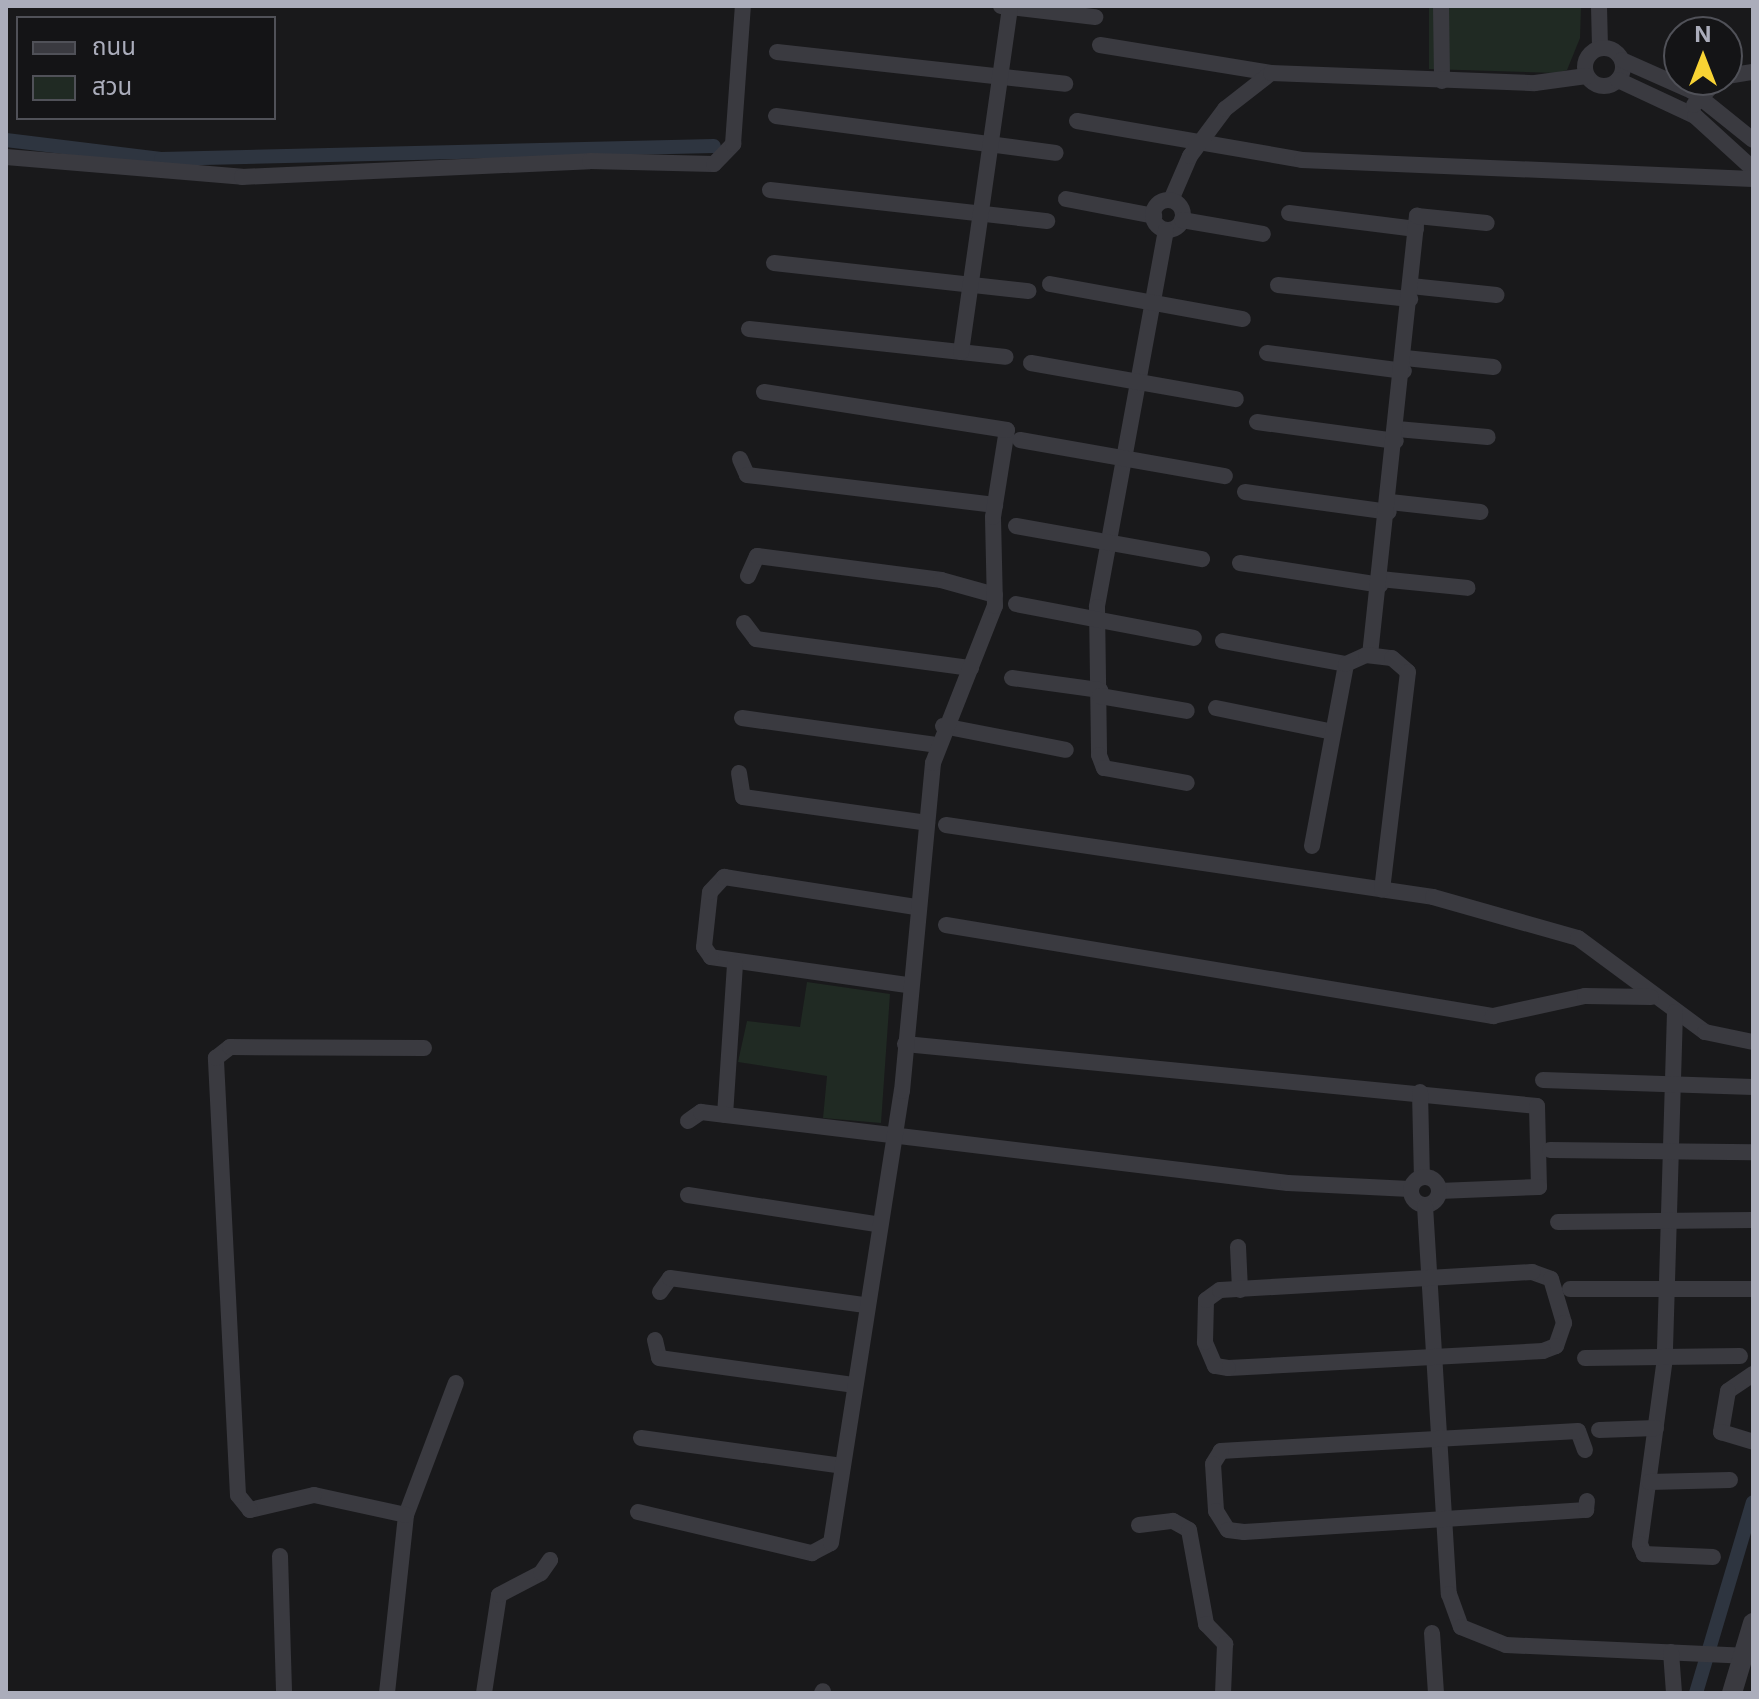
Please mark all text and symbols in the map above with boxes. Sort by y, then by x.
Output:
legend [16,16,276,120]
north arrow [1663,16,1743,96]
text: N [1695,21,1711,47]
text: ถนน [92,32,136,61]
text: สวน [92,72,132,101]

